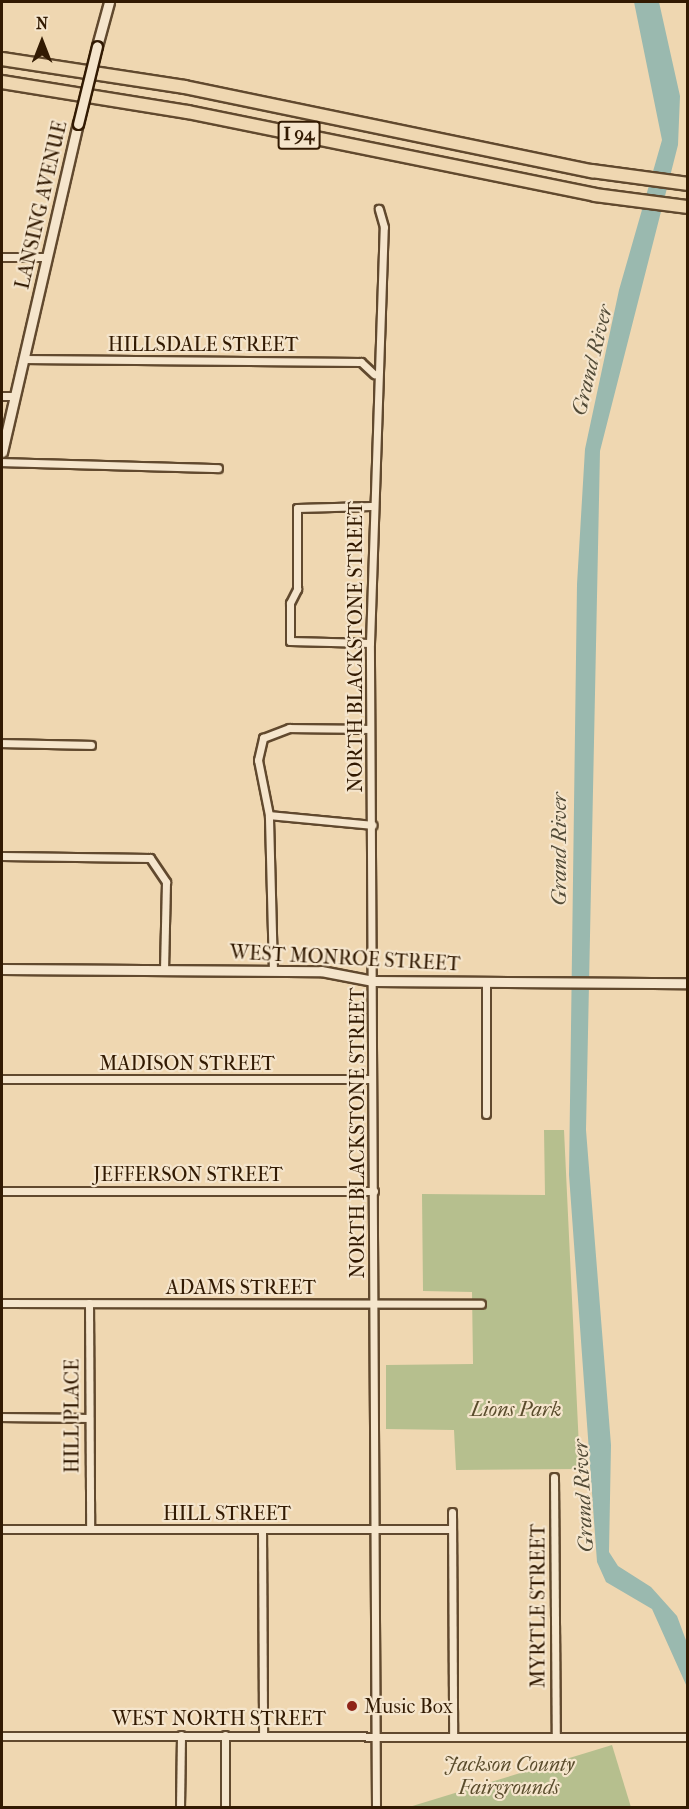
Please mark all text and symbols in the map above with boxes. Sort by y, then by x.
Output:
north arrow [12,12,72,72]
text: N [36,14,48,33]
street label: LANSING AVENUE [10,119,72,291]
road number: I 94 [276,120,322,150]
water label: Grand River [566,302,618,418]
street label: HILLSDALE STREET [108,332,298,356]
street label: NORTH BLACKSTONE STREET [343,502,367,792]
water label: Grand River [546,792,572,906]
street label: WEST MONROE STREET [229,940,461,976]
street label: NORTH BLACKSTONE STREET [345,988,369,1278]
street label: MADISON STREET [99,1051,275,1075]
street label: JEFFERSON STREET [93,1162,283,1186]
street label: ADAMS STREET [166,1275,316,1299]
street label: HILL PLACE [60,1359,84,1473]
park label: Lions Park [471,1397,561,1421]
water label: Grand River [567,1439,599,1553]
street label: HILL STREET [163,1501,291,1525]
street label: MYRTLE STREET [526,1524,550,1688]
place label: Music Box [364,1694,453,1718]
marker: Music Box [345,1699,359,1713]
street label: WEST NORTH STREET [112,1706,326,1730]
park label: Jackson County Fairgrounds [444,1753,574,1800]

